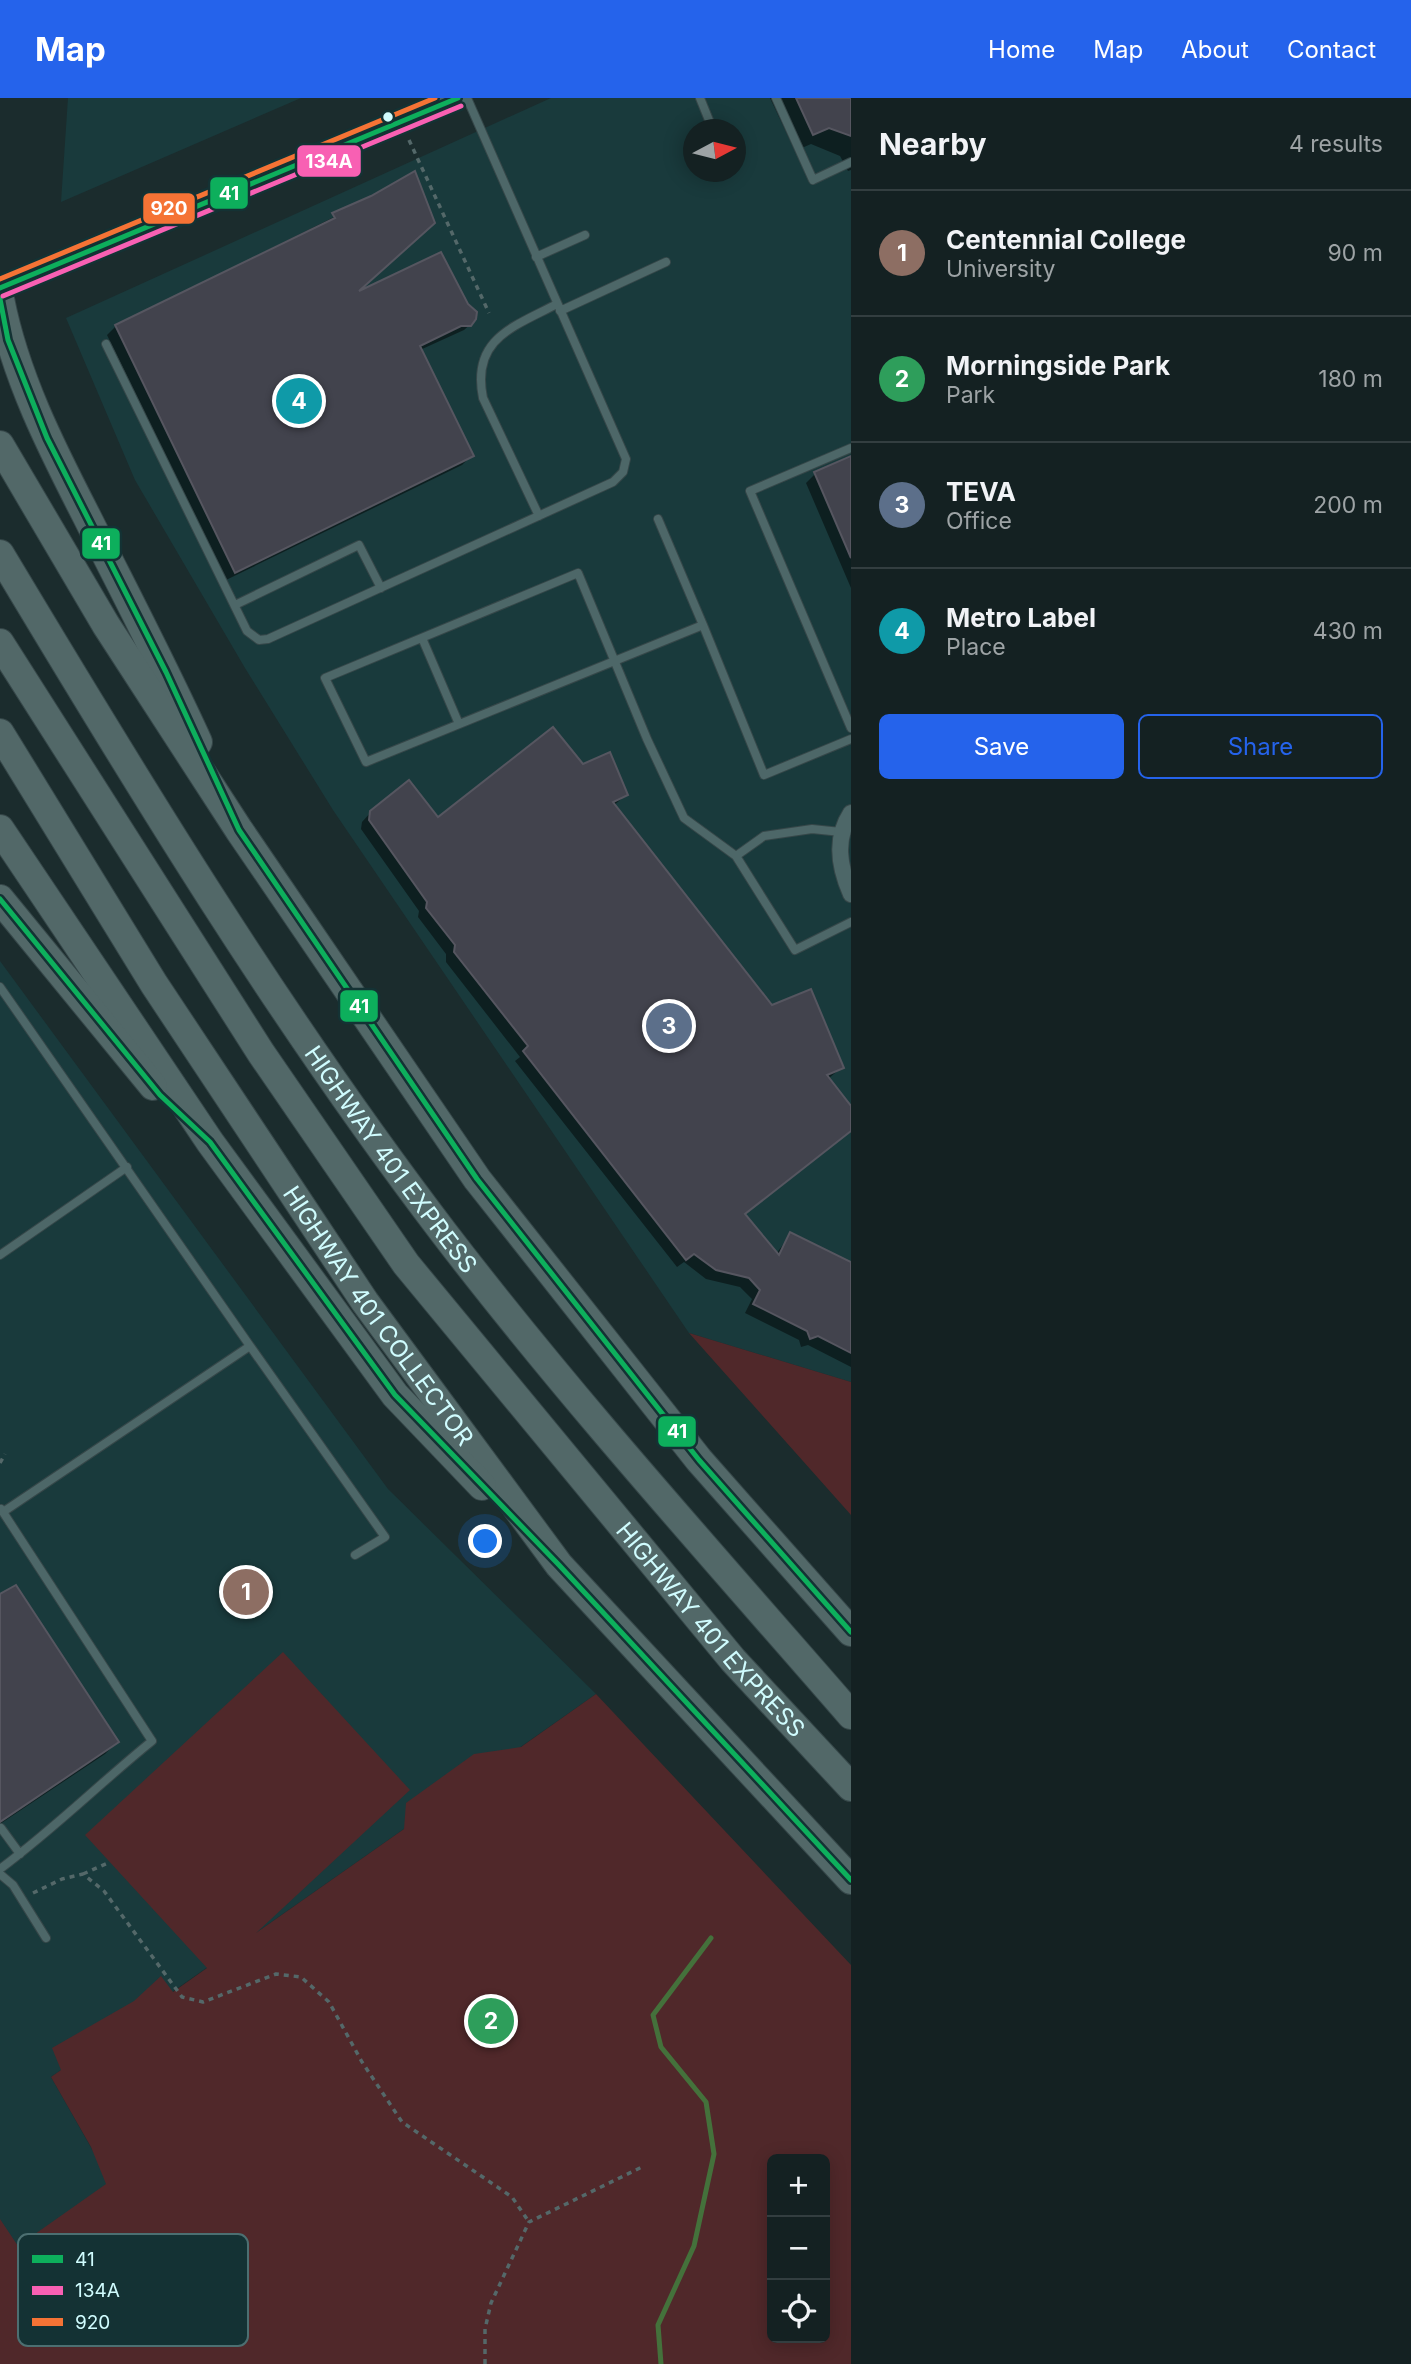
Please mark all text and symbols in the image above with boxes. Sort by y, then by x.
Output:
text: Map [35,29,106,69]
text: Home [988,35,1055,64]
text: Map [1093,35,1143,64]
text: About [1181,35,1249,64]
text: Contact [1287,35,1376,64]
unlabelled marker [381,110,395,124]
north arrow [683,119,746,182]
text: Nearby [879,126,987,162]
text: 4 results [1289,130,1383,158]
line badge: 134A [296,144,362,178]
text: 134A [305,150,353,173]
line badge: 41 [209,176,249,210]
text: 41 [219,182,239,205]
line badge: 920 [142,192,196,225]
text: 920 [150,197,188,220]
text: Centennial College [946,224,1186,255]
text: 1 [897,239,907,267]
text: 90 m [1328,239,1383,267]
text: University [946,255,1055,283]
text: Morningside Park [946,350,1170,381]
text: 2 [895,365,909,393]
text: 180 m [1318,365,1383,393]
pin: 4 [276,375,322,427]
text: Park [946,381,995,409]
text: TEVA [946,476,1016,507]
text: 3 [895,491,909,519]
text: 200 m [1313,491,1383,519]
text: Office [946,507,1012,535]
line badge: 41 [81,527,121,560]
text: 41 [91,532,111,555]
text: Metro Label [946,602,1096,633]
text: 4 [894,617,910,645]
text: 430 m [1313,617,1383,645]
text: Place [946,633,1006,661]
button: Save [879,714,1124,779]
button: Share [1138,714,1383,779]
line badge: 41 [339,989,379,1023]
text: 41 [349,995,369,1018]
pin: 3 [646,1000,692,1052]
street label: HIGHWAY 401 EXPRESS [299,1040,484,1279]
street label: HIGHWAY 401 COLLECTOR [277,1180,480,1451]
line badge: 41 [657,1415,697,1448]
text: 41 [667,1420,687,1443]
street label: HIGHWAY 401 EXPRESS [611,1516,811,1743]
your location [468,1524,502,1558]
pin: 1 [223,1566,269,1618]
pin: 2 [468,1995,514,2047]
map controls [767,2154,830,2343]
button: + [767,2154,830,2217]
button: − [767,2217,830,2280]
legend [18,2234,248,2346]
text: 41 [75,2248,95,2271]
text: 134A [75,2279,120,2302]
button: locate [767,2280,830,2343]
text: 920 [75,2311,110,2334]

